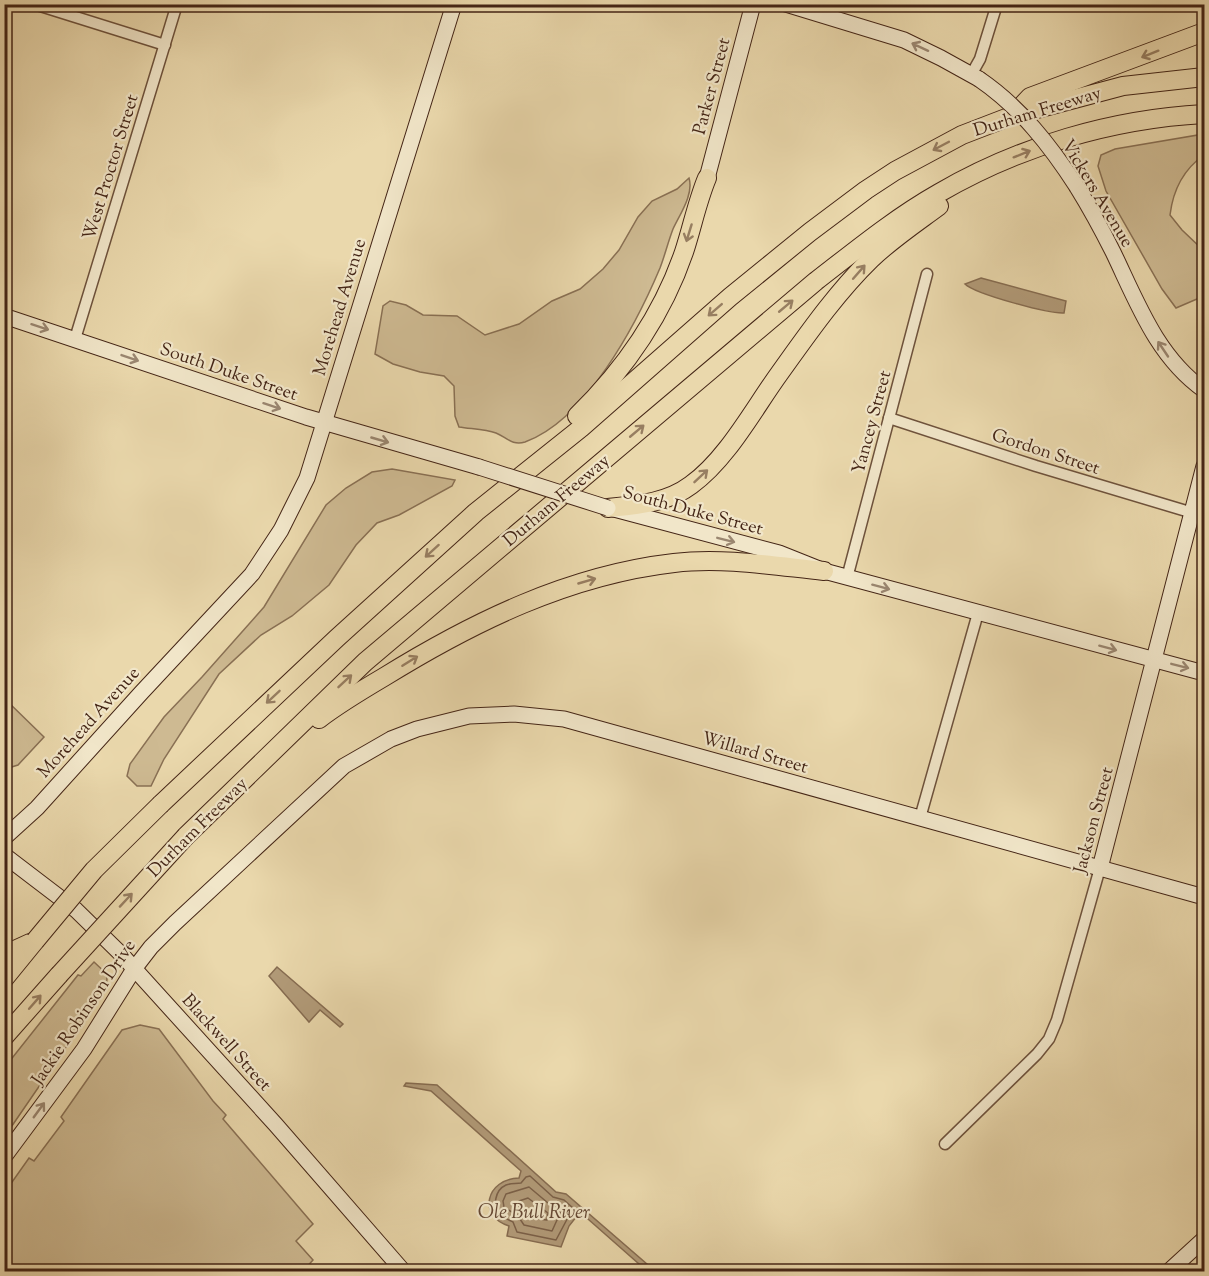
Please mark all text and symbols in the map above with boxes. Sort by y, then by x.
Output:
street label: Parker Street [687,35,738,138]
one-way arrow [911,41,929,53]
one-way arrow [1141,49,1160,60]
street label: Durham Freeway [971,81,1105,145]
street label: West Proctor Street [77,91,146,244]
street label: Vickers Avenue [1054,135,1139,253]
one-way arrow [932,141,950,152]
one-way arrow [1012,148,1031,159]
one-way arrow [683,224,694,243]
street label: Morehead Avenue [308,236,374,379]
one-way arrow [852,265,866,280]
one-way arrow [778,299,794,312]
one-way arrow [708,302,724,316]
one-way arrow [30,322,49,333]
street label: South Duke Street [156,337,301,409]
one-way arrow [1157,341,1169,358]
one-way arrow [120,353,139,364]
street label: Yancey Street [847,368,899,477]
one-way arrow [262,401,281,412]
street label: Gordon Street [988,423,1103,483]
one-way arrow [629,425,645,438]
one-way arrow [371,435,390,446]
street label: Durham Freeway [498,449,616,554]
one-way arrow [693,469,708,483]
street label: South Duke Street [619,481,766,543]
one-way arrow [716,534,735,546]
one-way arrow [425,544,440,558]
one-way arrow [577,575,596,586]
one-way arrow [871,581,890,593]
one-way arrow [1098,643,1117,654]
one-way arrow [401,654,418,666]
one-way arrow [1170,661,1189,672]
street label: Morehead Avenue [32,662,147,785]
one-way arrow [338,674,353,688]
one-way arrow [265,690,280,704]
street label: Willard Street [698,726,811,781]
street label: Jackson Street [1068,765,1122,877]
street label: Durham Freeway [142,772,254,884]
one-way arrow [119,893,133,908]
street label: Jackie Robinson Drive [26,935,143,1092]
street label: Blackwell Street [175,989,276,1098]
one-way arrow [28,994,42,1009]
one-way arrow [33,1103,46,1119]
water label: Ole Bull River [478,1199,590,1228]

